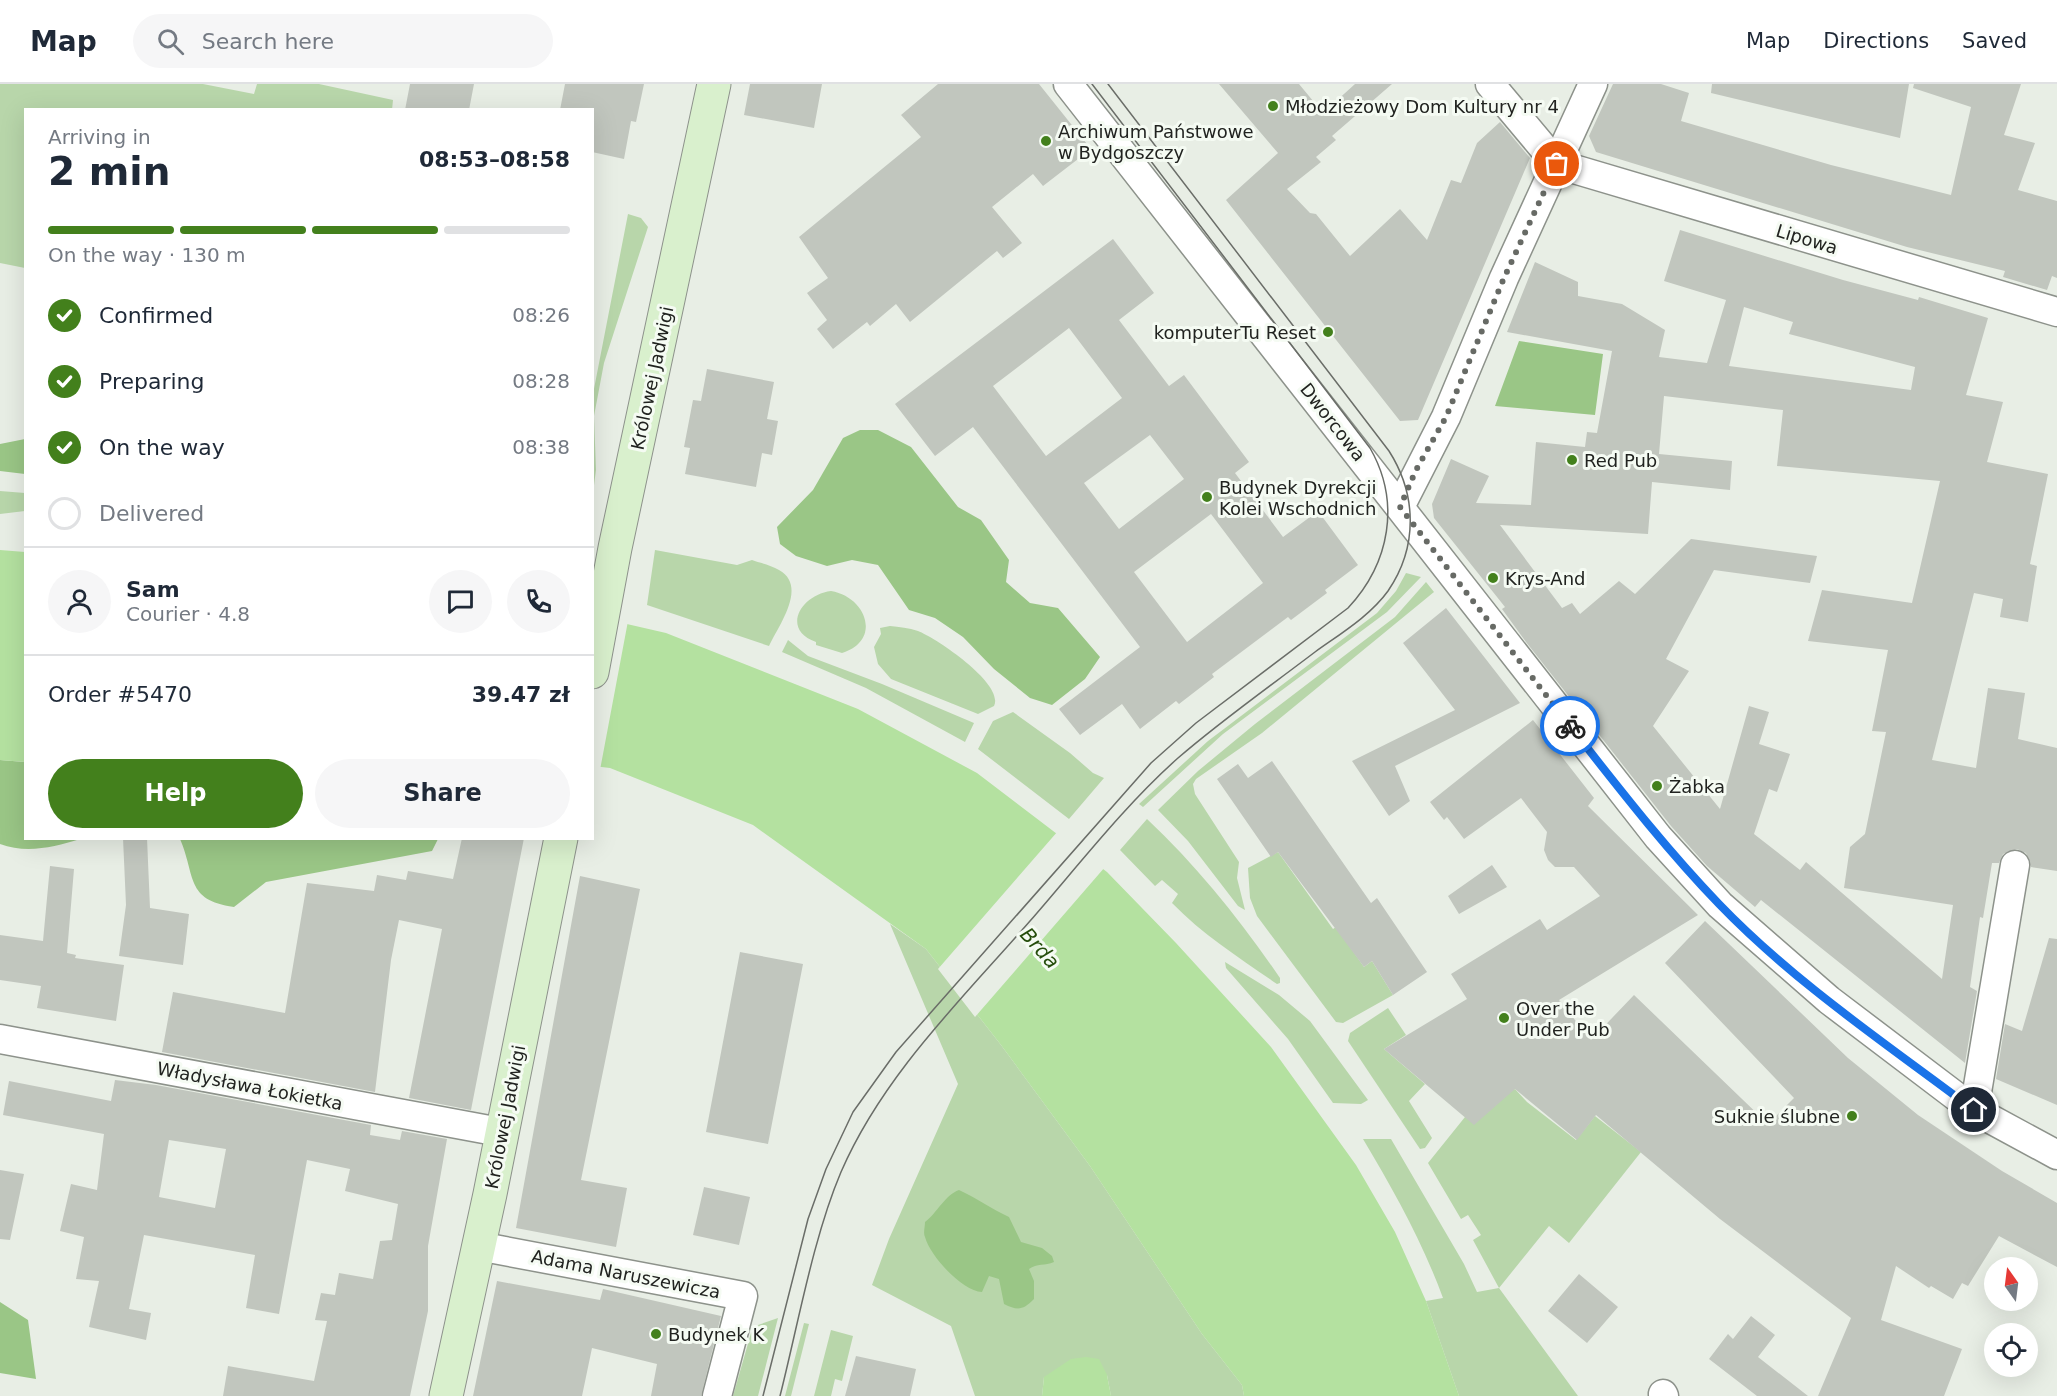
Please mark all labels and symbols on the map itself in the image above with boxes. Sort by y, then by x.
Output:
place label: Młodzieżowy Dom Kultury nr 4 [1285,96,1559,117]
marker: Młodzieżowy Dom Kultury nr 4 [1266,99,1280,113]
place label: Archiwum Państwowe w Bydgoszczy [1058,121,1253,163]
marker: Archiwum Państwowe w Bydgoszczy [1039,134,1053,148]
pin [1531,138,1582,189]
street label: Lipowa [1774,220,1840,258]
street label: Królowej Jadwigi [627,304,677,452]
place label: komputerTu Reset [1154,322,1316,343]
marker: komputerTu Reset [1321,325,1335,339]
street label: Dworcowa [1296,379,1370,465]
place label: Red Pub [1584,450,1657,471]
marker: Red Pub [1565,453,1579,467]
place label: Budynek Dyrekcji Kolei Wschodnich [1219,477,1376,519]
marker: Budynek Dyrekcji Kolei Wschodnich [1200,490,1214,504]
place label: Krys-And [1505,568,1585,589]
marker: Krys-And [1486,571,1500,585]
courier [1540,696,1600,756]
place label: Żabka [1669,776,1725,797]
marker: Żabka [1650,779,1664,793]
water label: Brda [1015,923,1065,973]
place label: Over the Under Pub [1516,998,1610,1040]
marker: Over the Under Pub [1497,1011,1511,1025]
street label: Królowej Jadwigi [481,1043,529,1191]
street label: Władysława Łokietka [155,1058,345,1114]
pin [1948,1084,1999,1135]
place label: Suknie ślubne [1714,1106,1840,1127]
marker: Suknie ślubne [1845,1109,1859,1123]
street label: Adama Naruszewicza [530,1245,722,1303]
north arrow [1984,1257,2038,1311]
place label: Budynek K [668,1324,765,1345]
marker: Budynek K [649,1327,663,1341]

